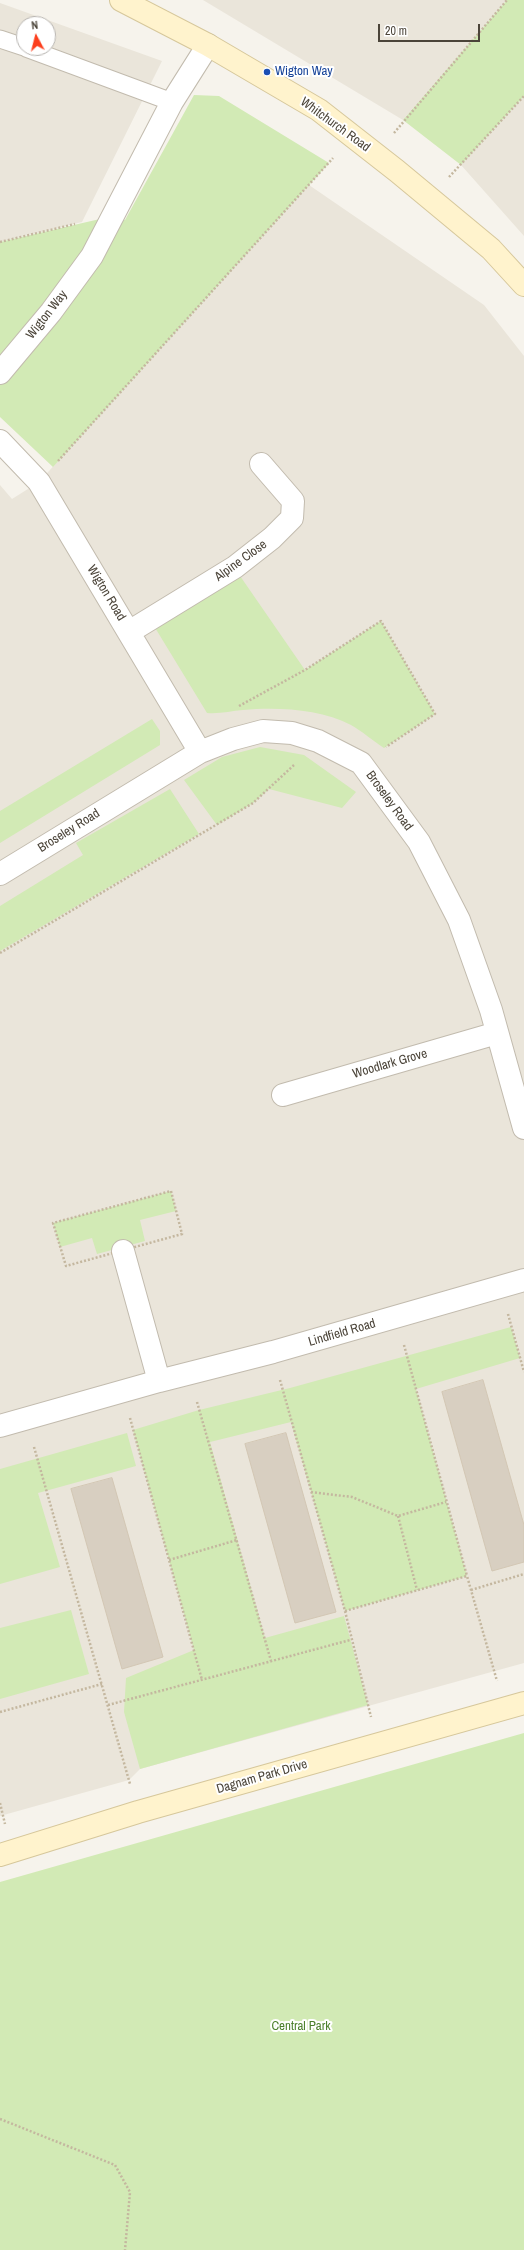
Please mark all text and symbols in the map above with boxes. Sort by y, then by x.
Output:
north arrow [16,16,56,56]
scale bar [380,16,482,42]
text: N [31,18,39,32]
text: 20 m [385,23,407,39]
place label: Wigton Way [275,64,333,80]
marker: Wigton Way [262,67,272,77]
street label: Whitchurch Road [297,94,373,156]
street label: Wigton Way [23,287,71,343]
street label: Alpine Close [212,537,270,585]
street label: Wigton Road [83,562,129,624]
street label: Broseley Road [362,768,416,834]
street label: Broseley Road [35,806,103,856]
street label: Woodlark Grove [351,1046,429,1082]
street label: Lindfield Road [307,1316,377,1350]
street label: Dagnam Park Drive [215,1757,309,1797]
park label: Central Park [271,2019,331,2035]

